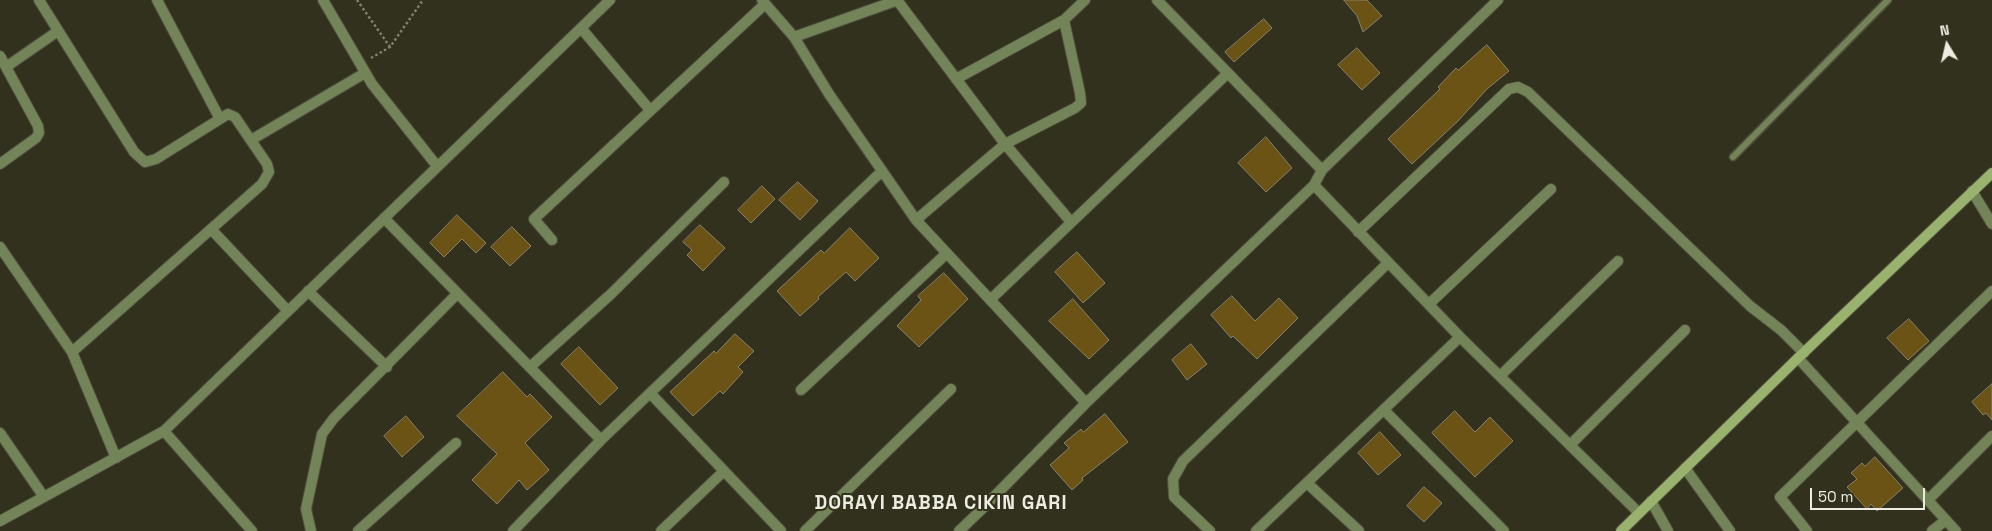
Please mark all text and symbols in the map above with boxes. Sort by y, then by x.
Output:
north arrow [1922,20,1972,70]
text: N [1939,21,1951,40]
scale bar [1812,478,1927,510]
text: 50 m [1818,487,1853,506]
district label: DORAYI BABBA CIKIN GARI [812,493,1070,515]

